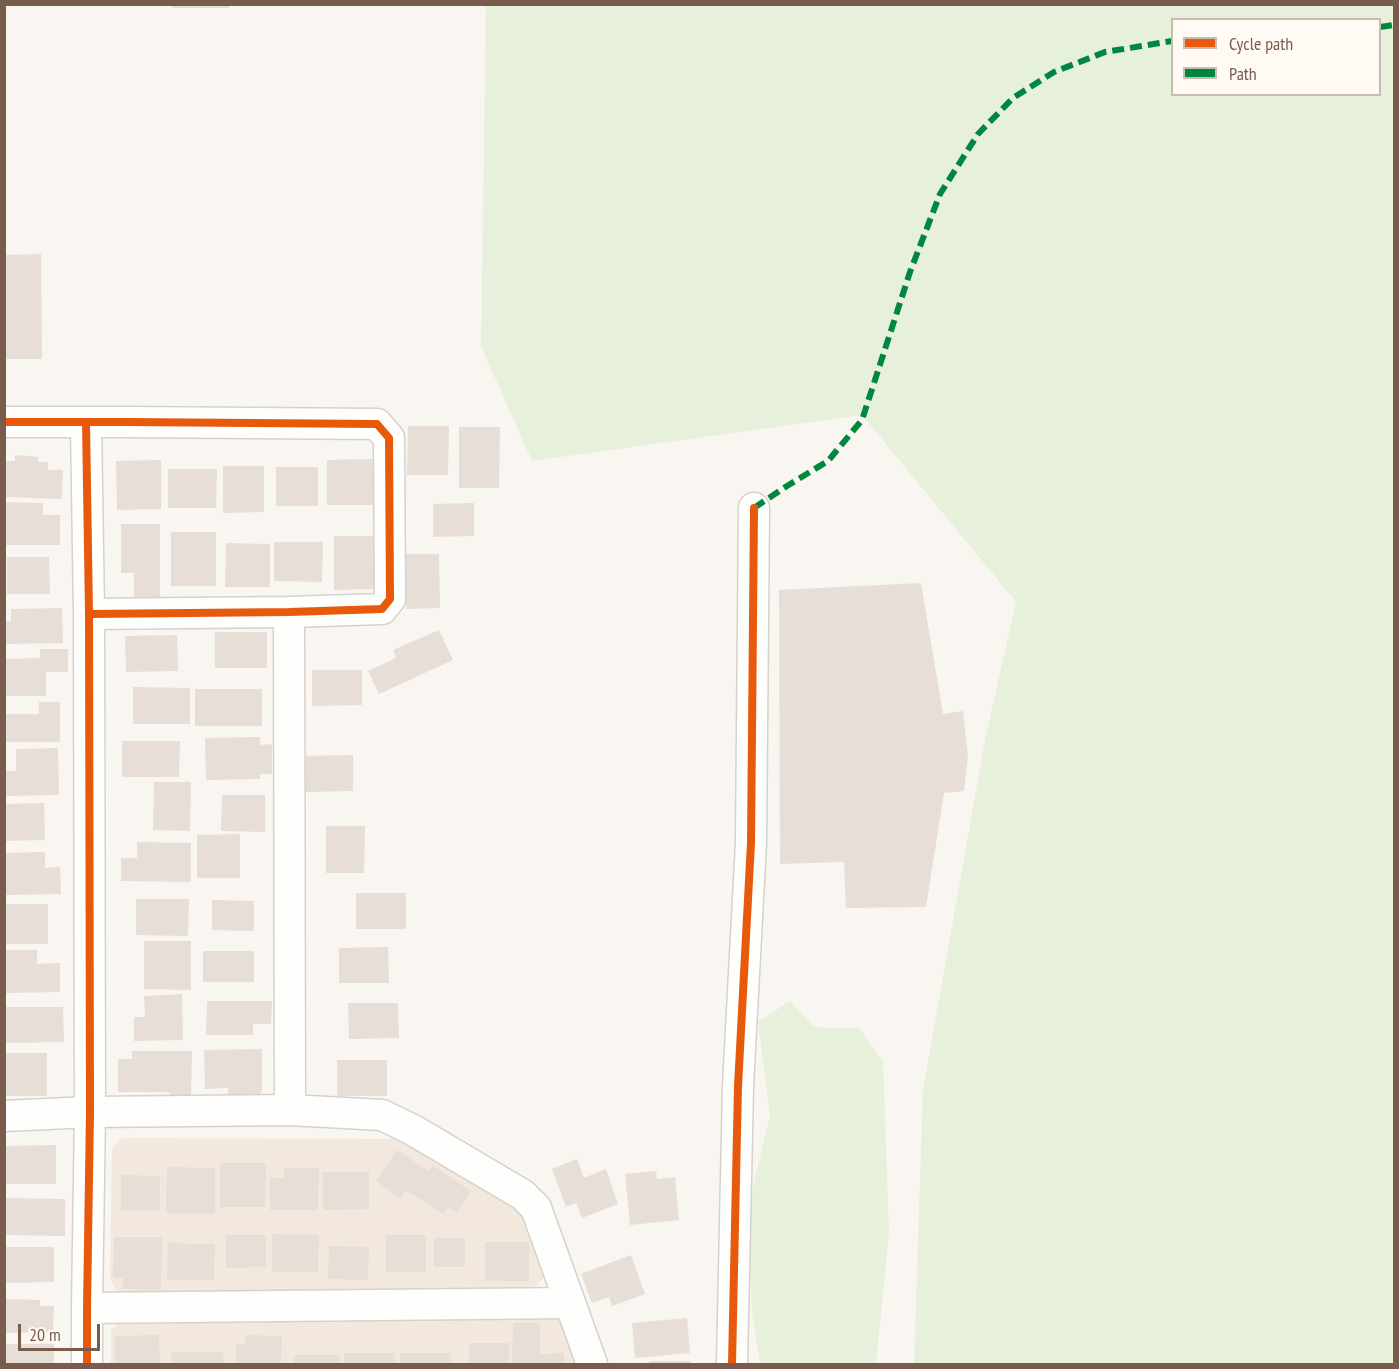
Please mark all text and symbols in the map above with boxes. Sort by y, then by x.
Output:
legend [1171,18,1381,96]
text: Cycle path [1229,32,1293,55]
text: Path [1229,62,1257,85]
scale bar [21,1312,104,1350]
text: 20 m [29,1323,61,1346]

